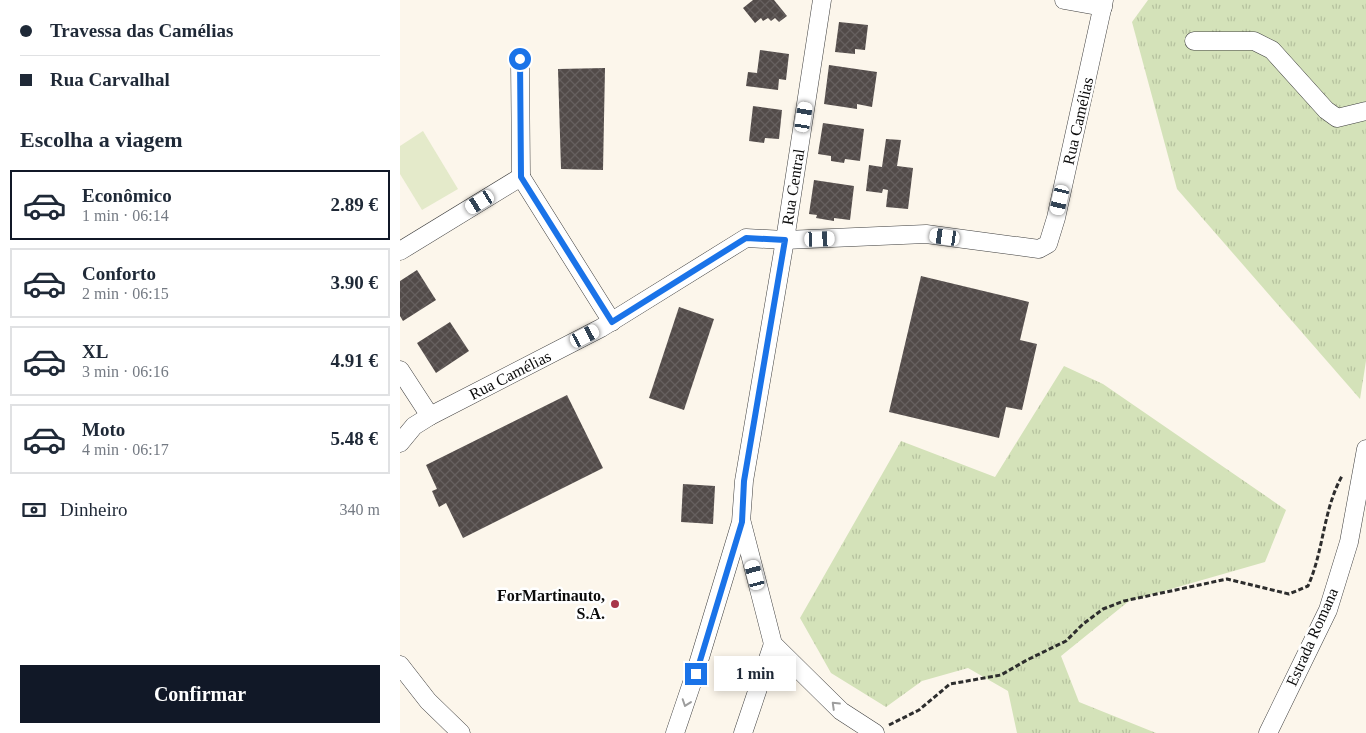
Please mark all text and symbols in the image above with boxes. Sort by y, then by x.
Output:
text: Travessa das Camélias [50,20,233,41]
route start [509,48,531,70]
text: Rua Carvalhal [50,69,170,90]
street label: Rua Camélias [1060,76,1096,166]
car [794,101,813,133]
text: Escolha a viagem [20,127,183,152]
street label: Rua Central [779,147,807,226]
icon: car [22,183,67,228]
car [1049,184,1070,216]
text: Econômico [82,185,172,206]
car [463,188,496,216]
text: 2.89 € [331,194,378,215]
text: 1 min · 06:14 [82,207,169,224]
car [929,227,960,247]
car [804,231,835,247]
icon: car [22,261,67,306]
text: Conforto [82,263,156,284]
text: 3.90 € [331,272,378,293]
text: 2 min · 06:15 [82,285,169,302]
car [568,323,601,349]
icon: car [22,339,67,384]
text: XL [82,341,108,362]
street label: Rua Camélias [466,347,554,403]
text: 4.91 € [331,350,378,371]
text: 3 min · 06:16 [82,363,169,380]
icon: car [22,417,67,462]
text: Moto [82,419,125,440]
text: 5.48 € [331,428,378,449]
text: 4 min · 06:17 [82,441,169,458]
icon: cash [20,496,48,524]
text: Dinheiro [60,499,128,520]
text: 340 m [340,501,380,518]
car [743,559,766,591]
street label: Estrada Romana [1283,585,1341,689]
place label: ForMartinauto, S.A. [497,587,605,622]
marker: ForMartinauto, S.A. [609,598,621,610]
callout: 1 min [714,656,796,692]
route end [685,663,707,685]
button: Confirmar [20,665,380,723]
text: 1 min [736,665,774,682]
one-way arrow [682,698,692,706]
one-way arrow [832,702,841,711]

